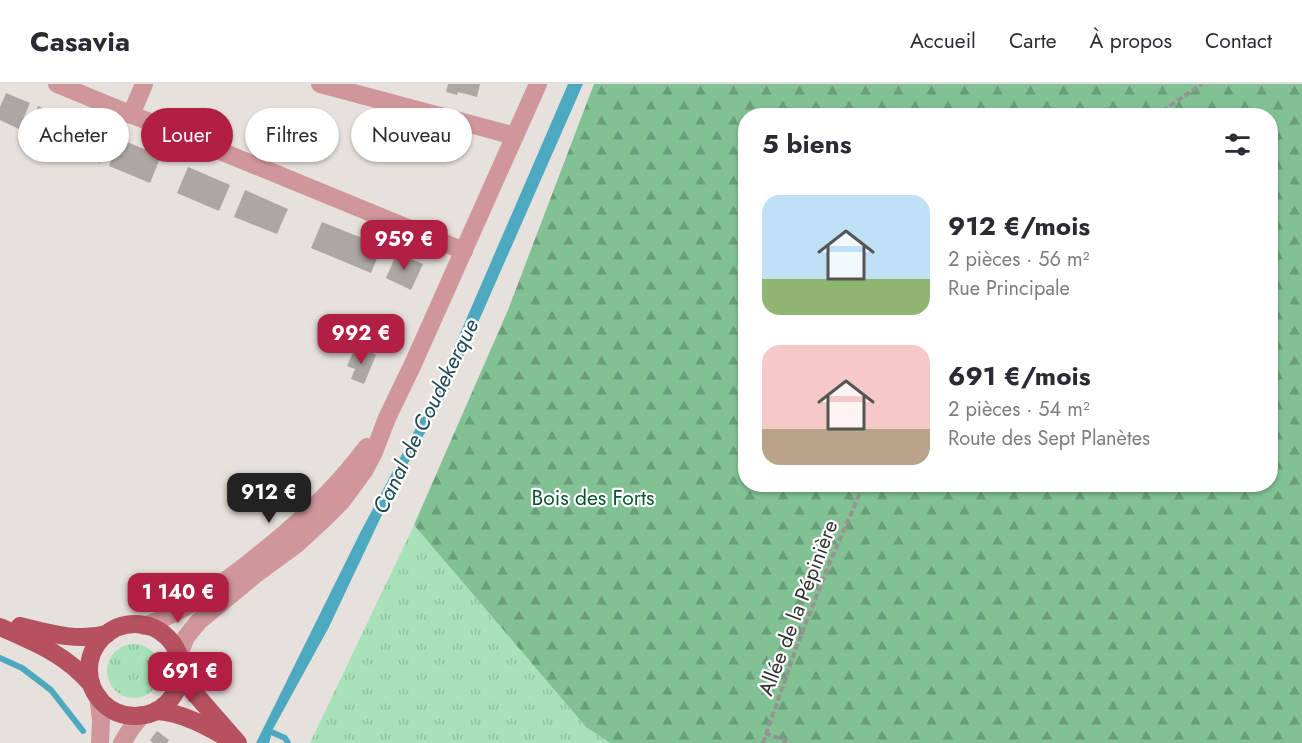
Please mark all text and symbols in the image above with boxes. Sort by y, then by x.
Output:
text: Casavia [30,21,130,62]
text: Accueil [910,26,976,56]
text: Carte [1009,26,1057,56]
text: À propos [1090,26,1172,56]
text: Contact [1205,26,1272,56]
chip: Acheter [18,108,129,162]
chip: Louer [141,108,233,162]
chip: Filtres [245,108,339,162]
chip: Nouveau [351,108,472,162]
text: 5 biens [762,125,852,163]
icon: filters [1221,128,1254,161]
text: 912 €/mois [948,207,1090,245]
icon: home [810,219,882,291]
pin: 959 € [362,220,446,271]
text: 959 € [375,225,433,254]
text: 2 pièces · 56 m² [948,245,1090,274]
text: Rue Principale [948,274,1070,303]
water label: Canal de Coudekerque [364,313,486,519]
pin: 992 € [319,314,403,365]
text: 992 € [332,319,390,348]
text: 691 €/mois [948,357,1091,395]
icon: home [810,369,882,441]
text: 2 pièces · 54 m² [948,395,1090,424]
text: Route des Sept Planètes [948,424,1150,453]
pin: 912 € [227,473,311,524]
text: 912 € [241,478,297,507]
park label: Bois des Forts [532,483,655,513]
street label: Allée de la Pépinière [751,516,845,700]
pin: 1 140 € [123,573,233,624]
text: 1 140 € [142,578,214,607]
pin: 691 € [148,652,232,703]
text: 691 € [162,657,218,686]

